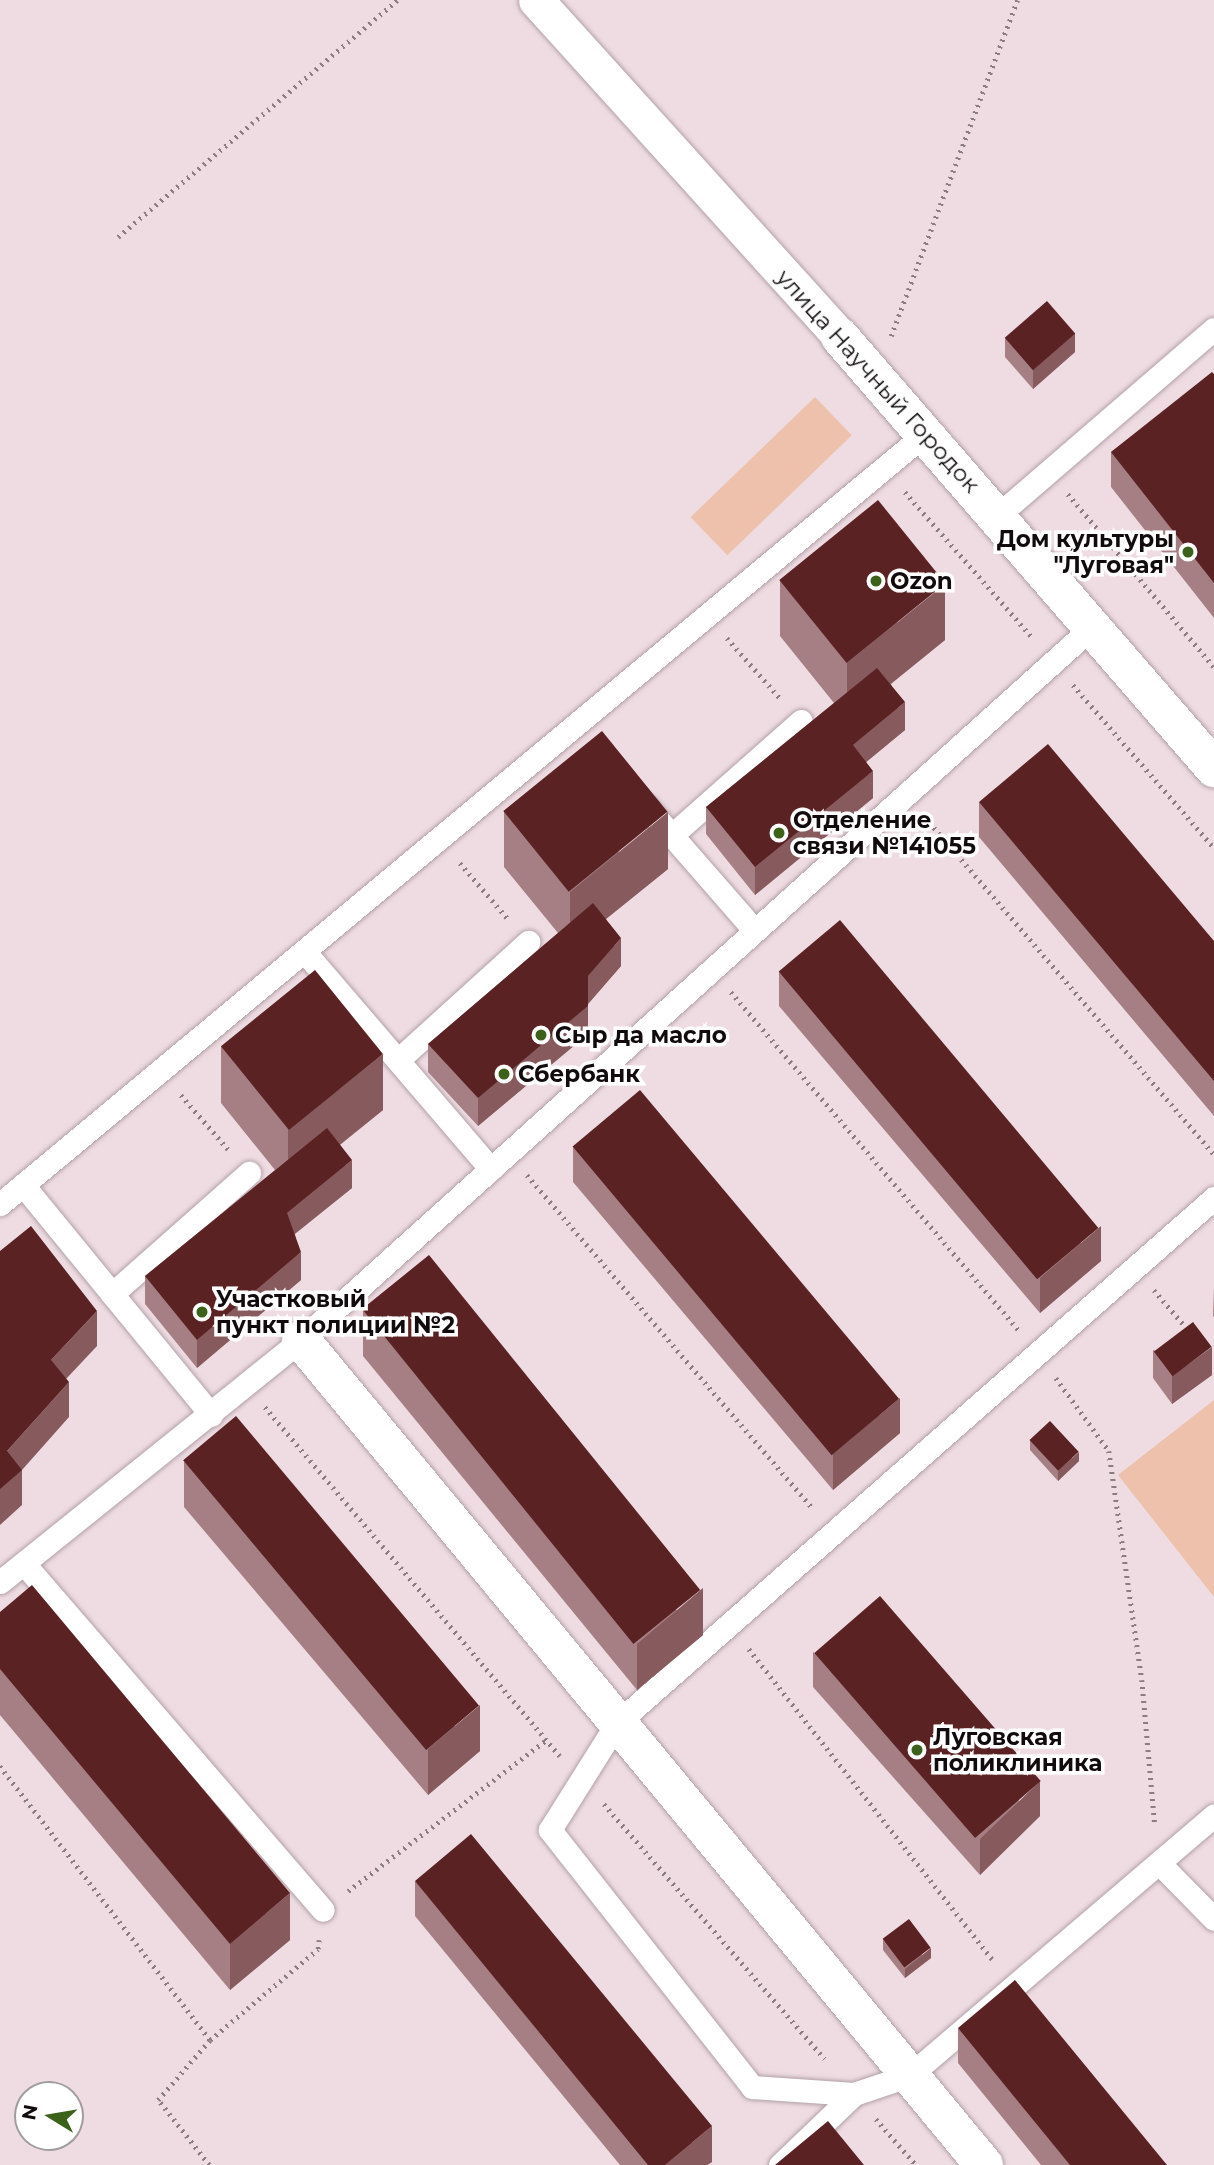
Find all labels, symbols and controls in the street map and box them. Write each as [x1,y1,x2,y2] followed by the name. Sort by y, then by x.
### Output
[771,264,985,498] street label: улица Научный Городок
[997,525,1174,579] place label: Дом культуры "Луговая"
[1180,544,1196,560] marker: Дом культуры "Луговая"
[890,567,953,595] place label: Ozon
[868,573,884,589] marker: Ozon
[793,806,976,860] place label: Отделение связи №141055
[771,825,787,841] marker: Отделение связи №141055
[555,1021,727,1049] place label: Сыр да масло
[533,1027,549,1043] marker: Сыр да масло
[518,1060,640,1088] place label: Сбербанк
[496,1066,512,1082] marker: Сбербанк
[216,1285,455,1339] place label: Участковый пункт полиции №2
[194,1304,210,1320] marker: Участковый пункт полиции №2
[933,1723,1102,1777] place label: Луговская поликлиника
[907,1740,927,1760] marker: Луговская поликлиника
[14,2081,84,2151] north arrow
[17,2103,43,2122] text: N

